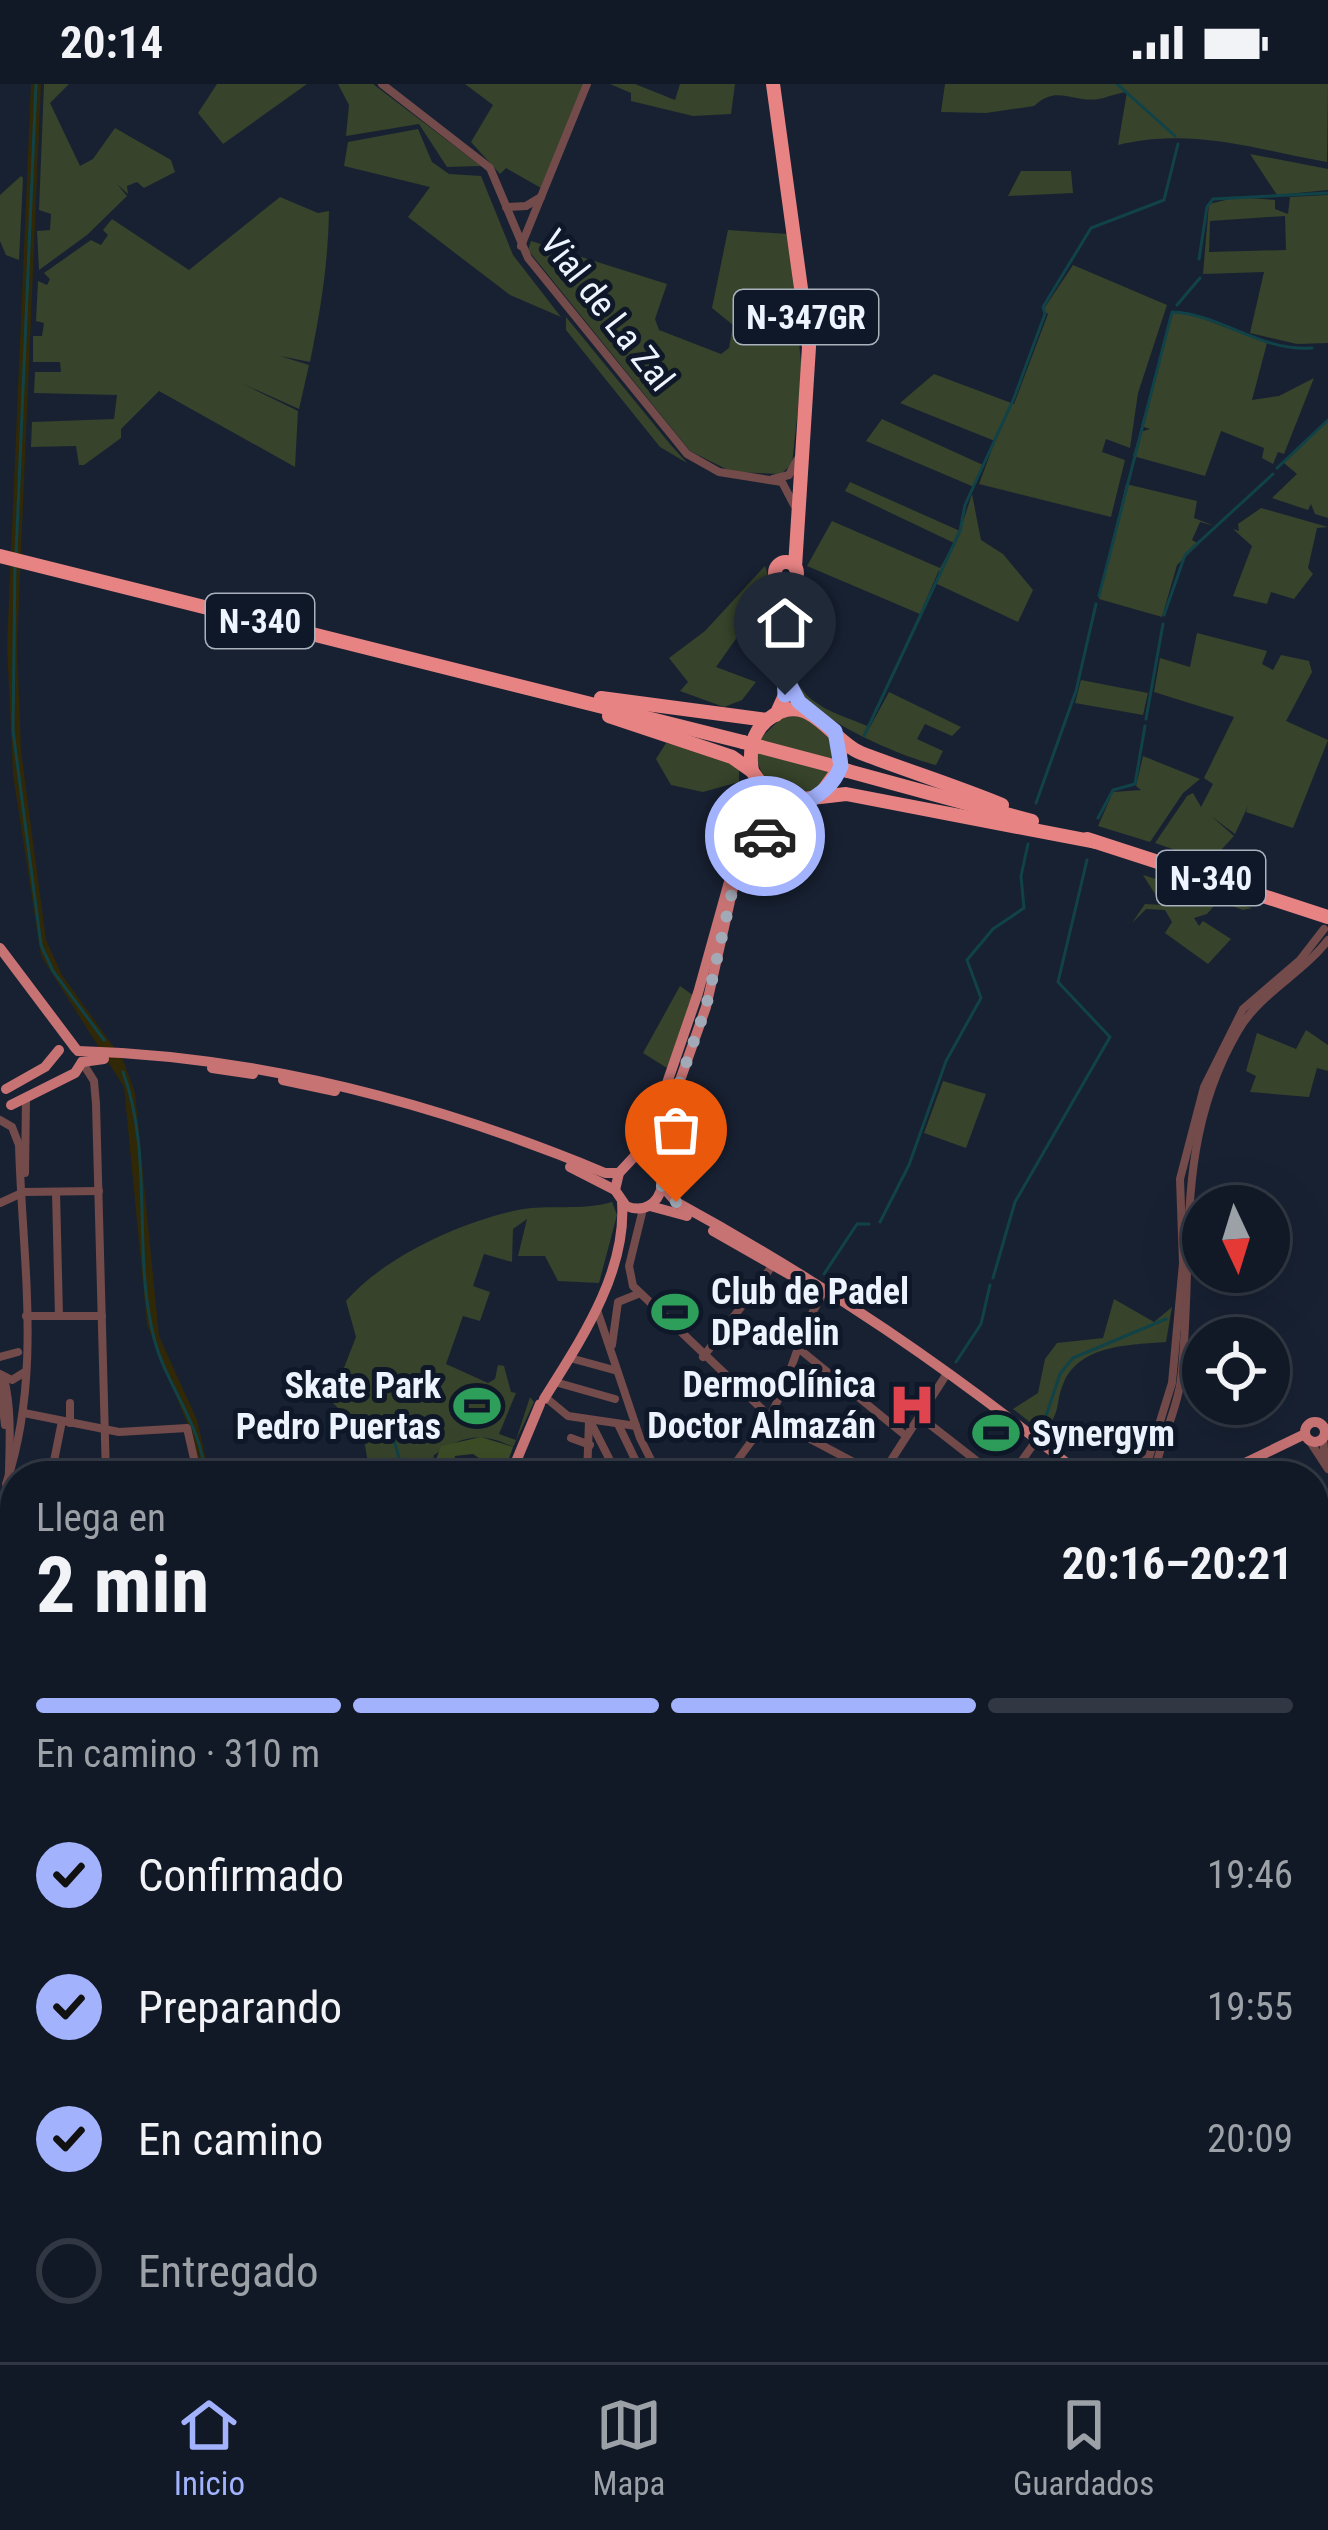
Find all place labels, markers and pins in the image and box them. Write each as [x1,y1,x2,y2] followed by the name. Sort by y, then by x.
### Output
[734,572,836,695] pin
[625,1079,727,1202] pin
[711,1271,909,1354] place label: Club de Padel DPadelin
[650,1287,700,1337] sports icon: Club de Padel DPadelin
[647,1364,876,1447] place label: DermoClínica Doctor Almazán
[236,1365,442,1448] place label: Skate Park Pedro Puertas
[887,1380,937,1430] hospital icon: DermoClínica Doctor Almazán
[452,1381,502,1431] sports icon: Skate Park Pedro Puertas
[971,1408,1021,1458] sports icon: Synergym
[1032,1413,1175,1455] place label: Synergym

